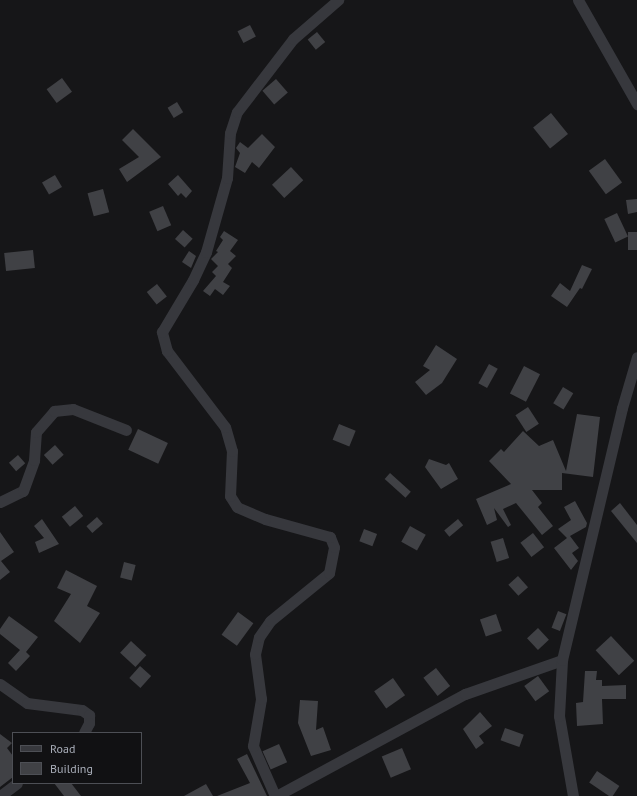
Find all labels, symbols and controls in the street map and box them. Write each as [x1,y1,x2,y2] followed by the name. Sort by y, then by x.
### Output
[12,732,142,784] legend
[50,741,75,756] text: Road
[50,761,93,776] text: Building

